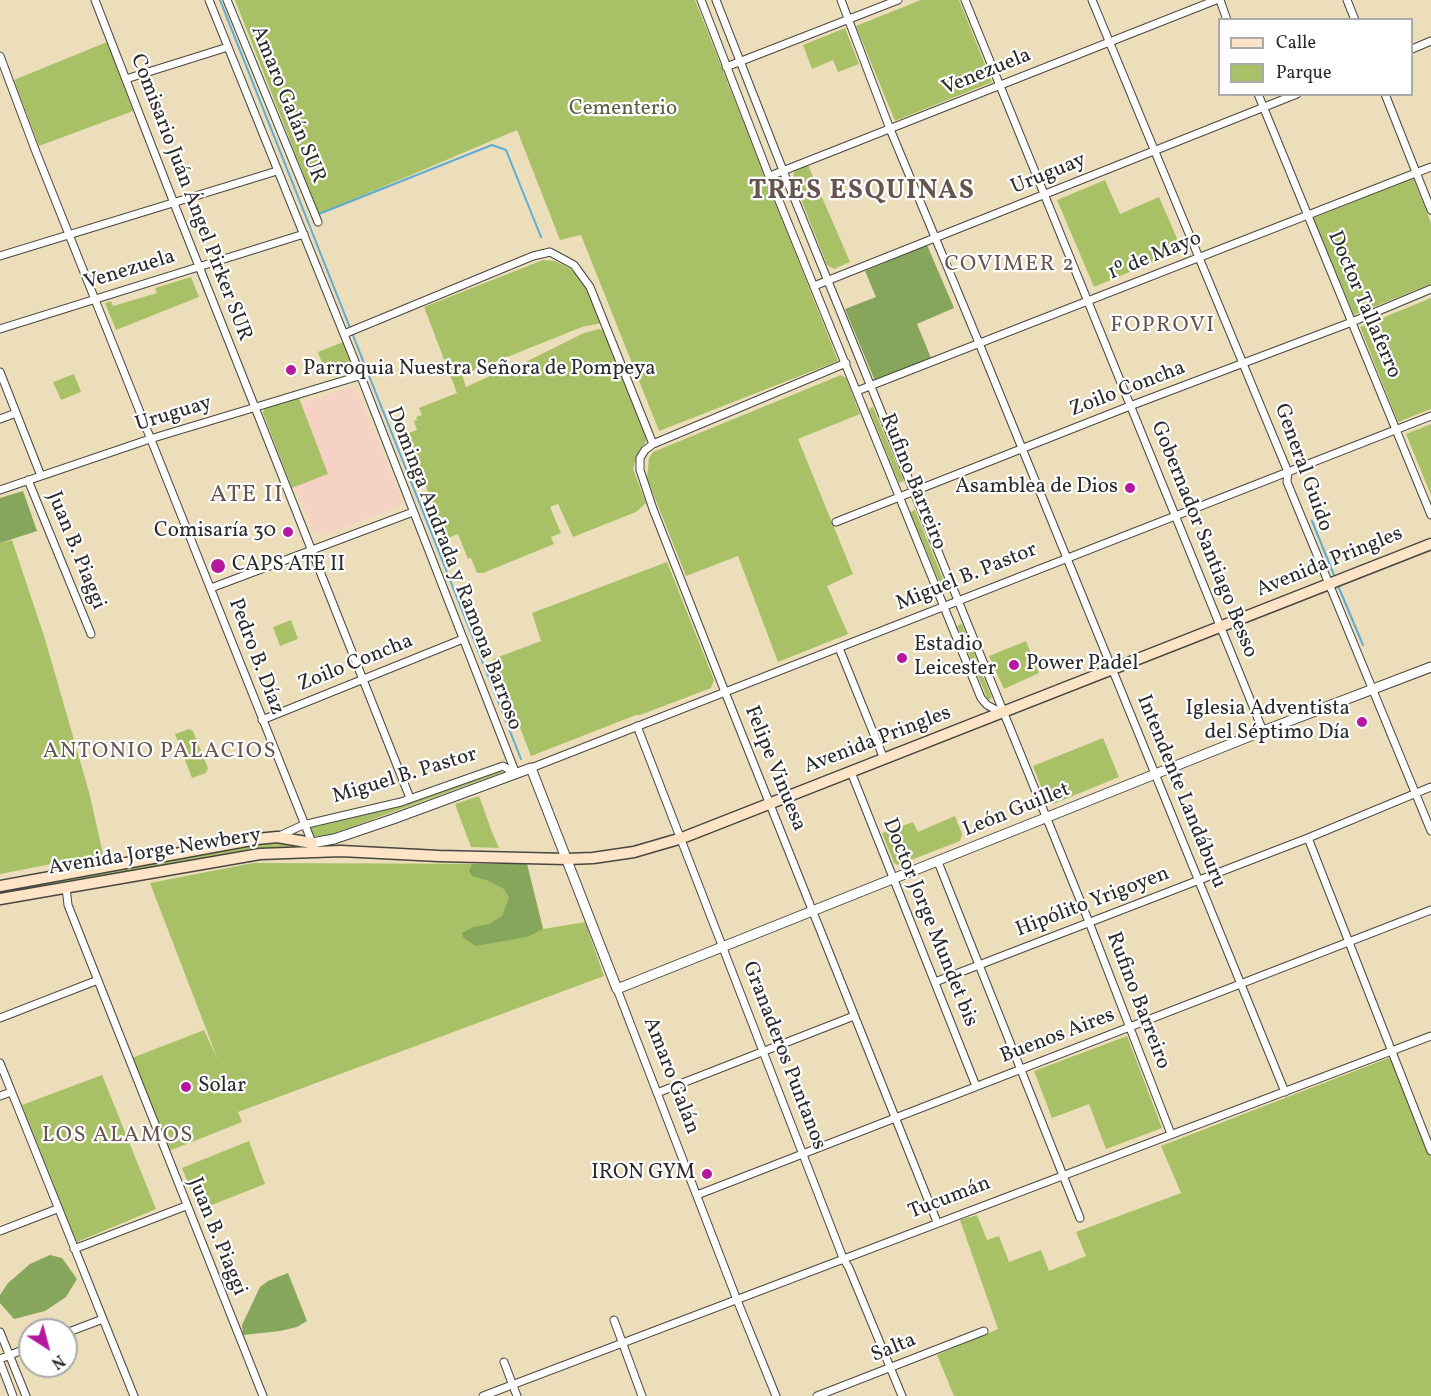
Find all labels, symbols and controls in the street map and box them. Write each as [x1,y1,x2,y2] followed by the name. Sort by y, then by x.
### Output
[1218,18,1413,96] legend
[244,23,330,187] street label: Amaro Galán SUR
[1276,31,1316,56] text: Calle
[939,44,1035,102] street label: Venezuela
[123,51,257,345] street label: Comisario Juán Ángel Pirker SUR
[1276,61,1331,86] text: Parque
[569,97,677,123] park label: Cementerio
[1008,149,1090,201] street label: Uruguay
[749,177,975,209] district label: TRES ESQUINAS
[1104,227,1206,287] street label: 1º de Mayo
[1321,228,1405,382] street label: Doctor Tallaferro
[81,245,179,297] street label: Venezuela
[945,253,1075,279] district label: COVIMER 2
[1110,314,1216,340] district label: FOPROVI
[1067,356,1189,424] street label: Zoilo Concha
[303,357,656,383] place label: Parroquia Nuestra Señora de Pompeya
[284,363,298,377] marker: Parroquia Nuestra Señora de Pompeya
[133,391,215,439] street label: Uruguay
[1267,401,1337,535] street label: General Guido
[380,404,526,734] street label: Dominga Andrada y Ramona Barroso
[873,410,951,554] street label: Rufino Barreiro
[1144,418,1262,662] street label: Gobernador Santiago Besso
[955,475,1118,501] place label: Asamblea de Dios
[1123,481,1137,495] marker: Asamblea de Dios
[210,483,284,511] district label: ATE II
[40,488,110,614] street label: Juan B. Piaggi
[154,519,276,545] place label: Comisaría 30
[1253,522,1407,604] street label: Avenida Pringles
[281,525,295,539] marker: Comisaría 30
[893,538,1041,618] street label: Miguel B. Pastor
[232,553,345,579] place label: CAPS ATE II
[209,557,227,575] marker: CAPS ATE II
[221,595,289,719] street label: Pedro B. Díaz
[295,630,417,698] street label: Zoilo Concha
[914,633,996,683] place label: Estadio Leicester
[895,651,909,665] marker: Estadio Leicester
[1026,652,1138,678] place label: Power Padel
[1007,658,1021,672] marker: Power Padel
[1130,692,1230,892] street label: Intendente Landáburu
[1186,697,1350,747] place label: Iglesia Adventista del Séptimo Día
[801,701,955,781] street label: Avenida Pringles
[737,703,811,835] street label: Felipe Vinuesa
[1355,715,1369,729] marker: Iglesia Adventista del Séptimo Día
[43,740,277,766] district label: ANTONIO PALACIOS
[330,743,480,811] street label: Miguel B. Pastor
[960,778,1074,844] street label: León Guillet
[876,815,982,1031] street label: Doctor Jorge Mundet bis
[47,824,263,882] street label: Avenida Jorge Newbery
[1013,862,1173,944] street label: Hipólito Yrigoyen
[1099,929,1175,1073] street label: Rufino Barreiro
[735,958,831,1154] street label: Granaderos Puntanos
[997,1004,1119,1070] street label: Buenos Aires
[636,1014,704,1138] street label: Amaro Galán
[198,1074,246,1100] place label: Solar
[179,1080,193,1094] marker: Solar
[42,1124,194,1150] district label: LOS ALAMOS
[591,1161,695,1187] place label: IRON GYM
[700,1167,714,1181] marker: IRON GYM
[905,1172,995,1226] street label: Tucumán
[181,1174,251,1300] street label: Juan B. Piaggi
[18,1318,78,1378] north arrow
[868,1329,920,1369] street label: Salta
[46,1349,69,1373] text: N

